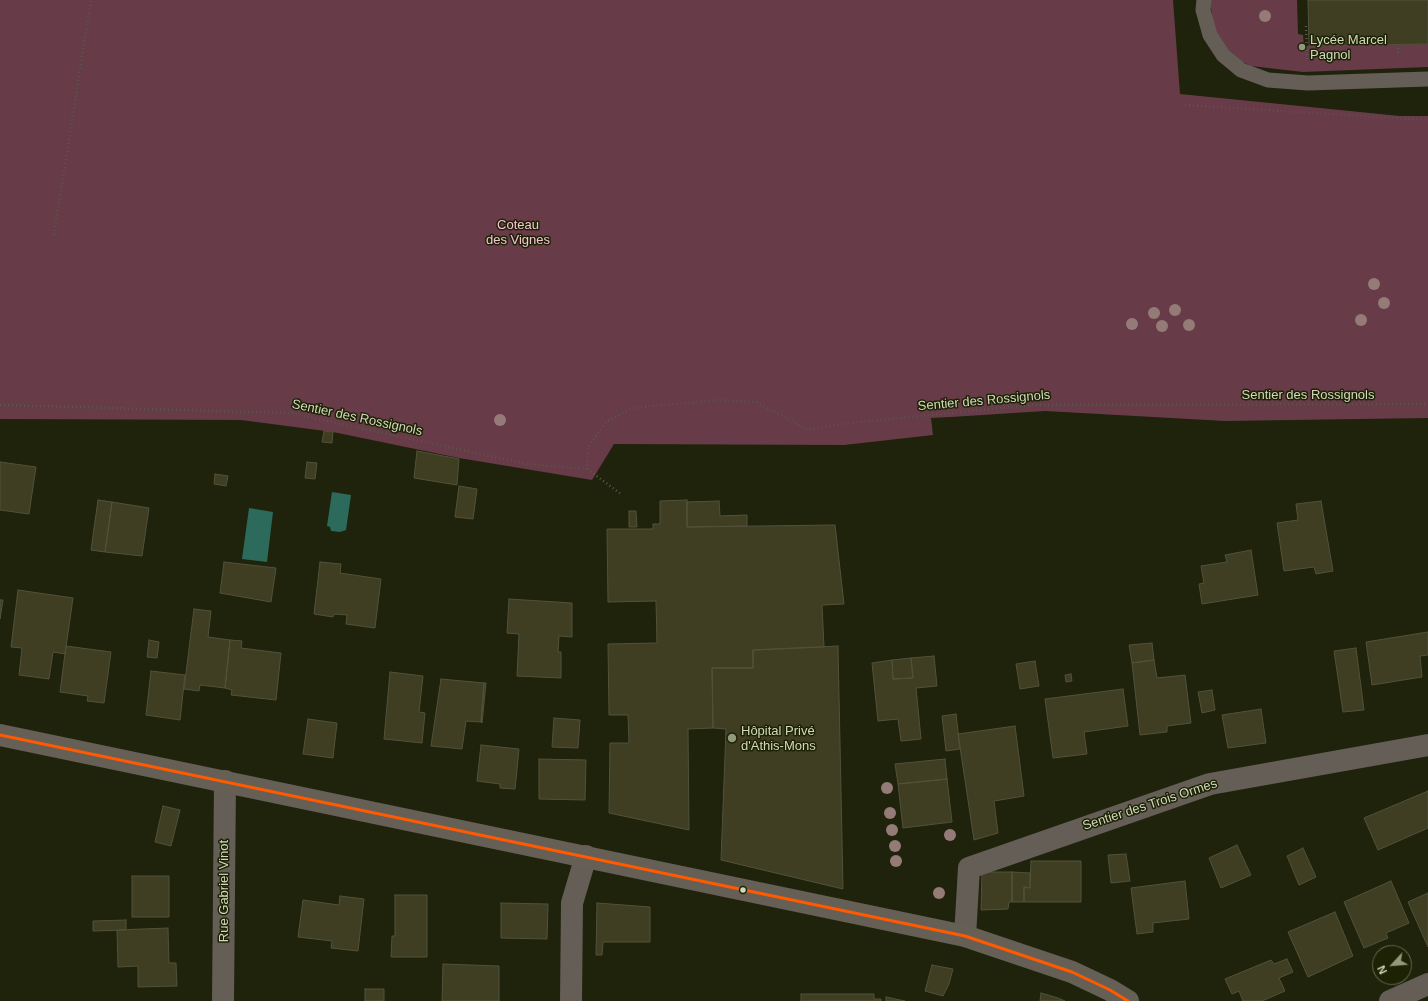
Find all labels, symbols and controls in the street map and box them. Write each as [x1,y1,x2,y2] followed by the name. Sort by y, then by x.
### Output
[1310,32,1387,63] place label: Lycée Marcel Pagnol
[1297,42,1307,52] marker: Lycée Marcel Pagnol
[486,217,550,248] park label: Coteau des Vignes
[917,387,1051,415] street label: Sentier des Rossignols
[1242,387,1374,403] street label: Sentier des Rossignols
[290,397,424,439] street label: Sentier des Rossignols
[741,723,816,754] place label: Hôpital Privé d'Athis-Mons
[726,732,738,744] marker: Hôpital Privé d'Athis-Mons
[1081,776,1219,834] street label: Sentier des Trois Ormes
[216,840,232,942] street label: Rue Gabriel Vinot
[738,885,748,895] unlabelled marker
[1372,945,1412,985] north arrow
[1375,964,1389,976] text: N

